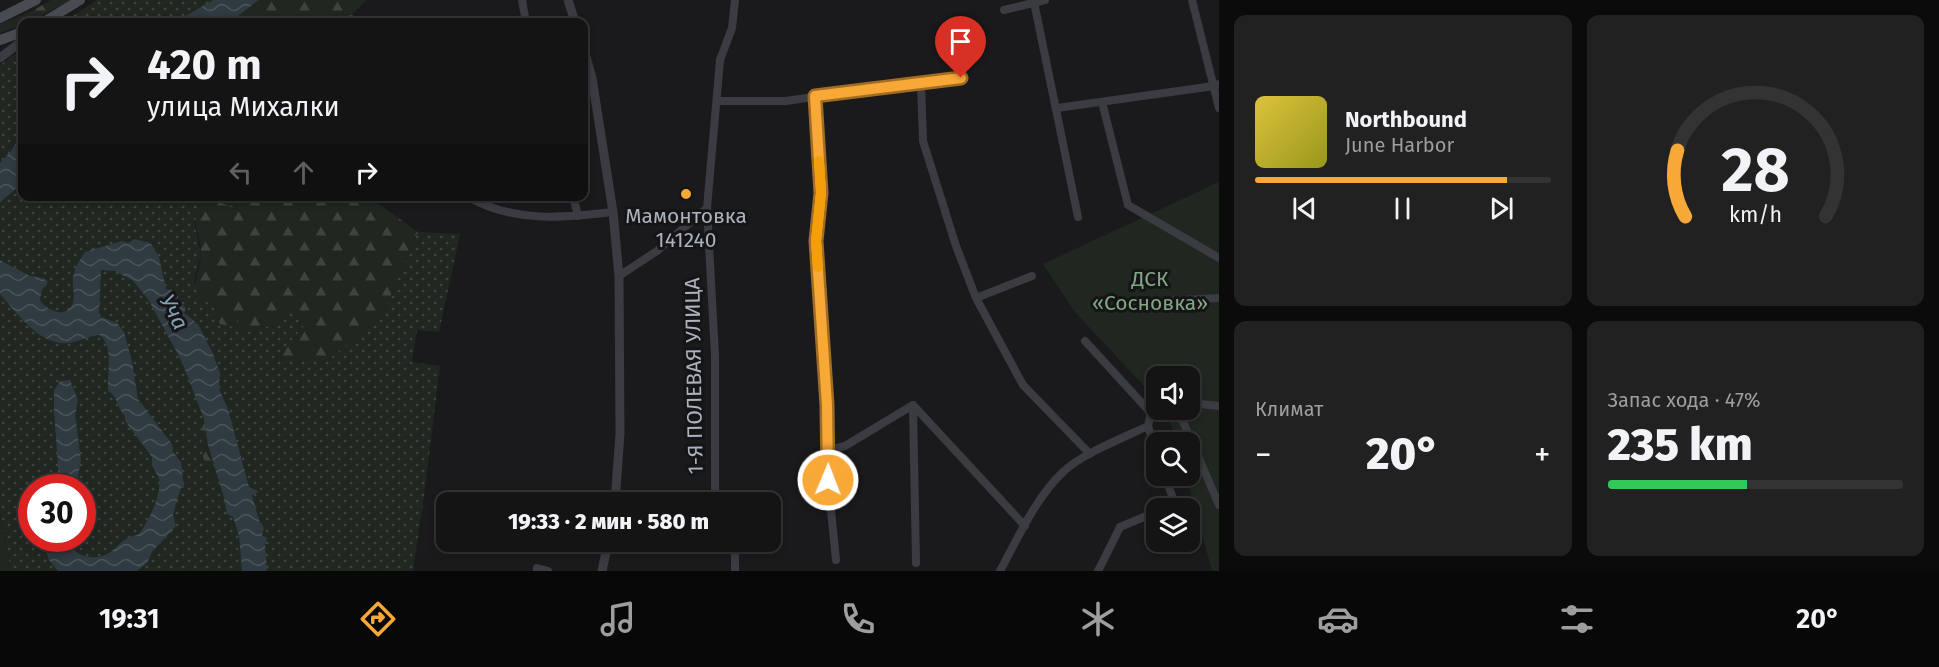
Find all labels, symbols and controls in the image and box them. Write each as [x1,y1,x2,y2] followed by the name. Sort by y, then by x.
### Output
[935,16,986,78] pin
[944,25,977,58] icon: arrive
[147,40,262,90] text: 420 m
[48,42,126,120] icon: right
[147,91,340,123] text: улица Михалки
[1345,106,1467,133] text: Northbound
[1345,133,1454,157] text: June Harbor
[1721,134,1790,209] text: 28
[224,156,257,189] icon: left
[287,156,320,189] icon: ahead
[350,156,383,189] icon: right
[679,187,693,201] marker: Мамонтовка 141240
[1288,192,1321,225] icon: previous
[1386,192,1419,225] icon: pause
[1485,192,1518,225] icon: next
[625,203,747,253] place label: Мамонтовка 141240
[1729,203,1782,229] text: km/h
[1092,266,1208,316] park label: ДСК «Сосновка»
[679,277,709,475] street label: 1-Я ПОЛЕВАЯ УЛИЦА
[154,290,194,334] water label: Уча
[1146,366,1200,552] map controls
[1146,366,1200,420] button: sound
[1608,388,1761,412] text: Запас хода · 47%
[1255,397,1323,421] text: Климат
[1608,418,1753,472] text: 235 km
[1366,427,1440,481] text: 20°
[1146,432,1200,486] button: search
[1255,435,1272,475] text: −
[1534,435,1550,475] text: +
[796,448,860,512] position arrow
[18,474,96,552] speed limit sign: 30
[1146,498,1200,552] button: layers
[508,508,709,535] text: 19:33 · 2 мин · 580 m
[357,598,399,640] icon: directions
[597,598,639,640] icon: music
[837,598,879,640] icon: phone
[1077,598,1119,640] icon: climate
[1317,598,1359,640] icon: car
[1556,598,1598,640] icon: filters
[99,603,159,635] text: 19:31
[1796,603,1840,635] text: 20°

